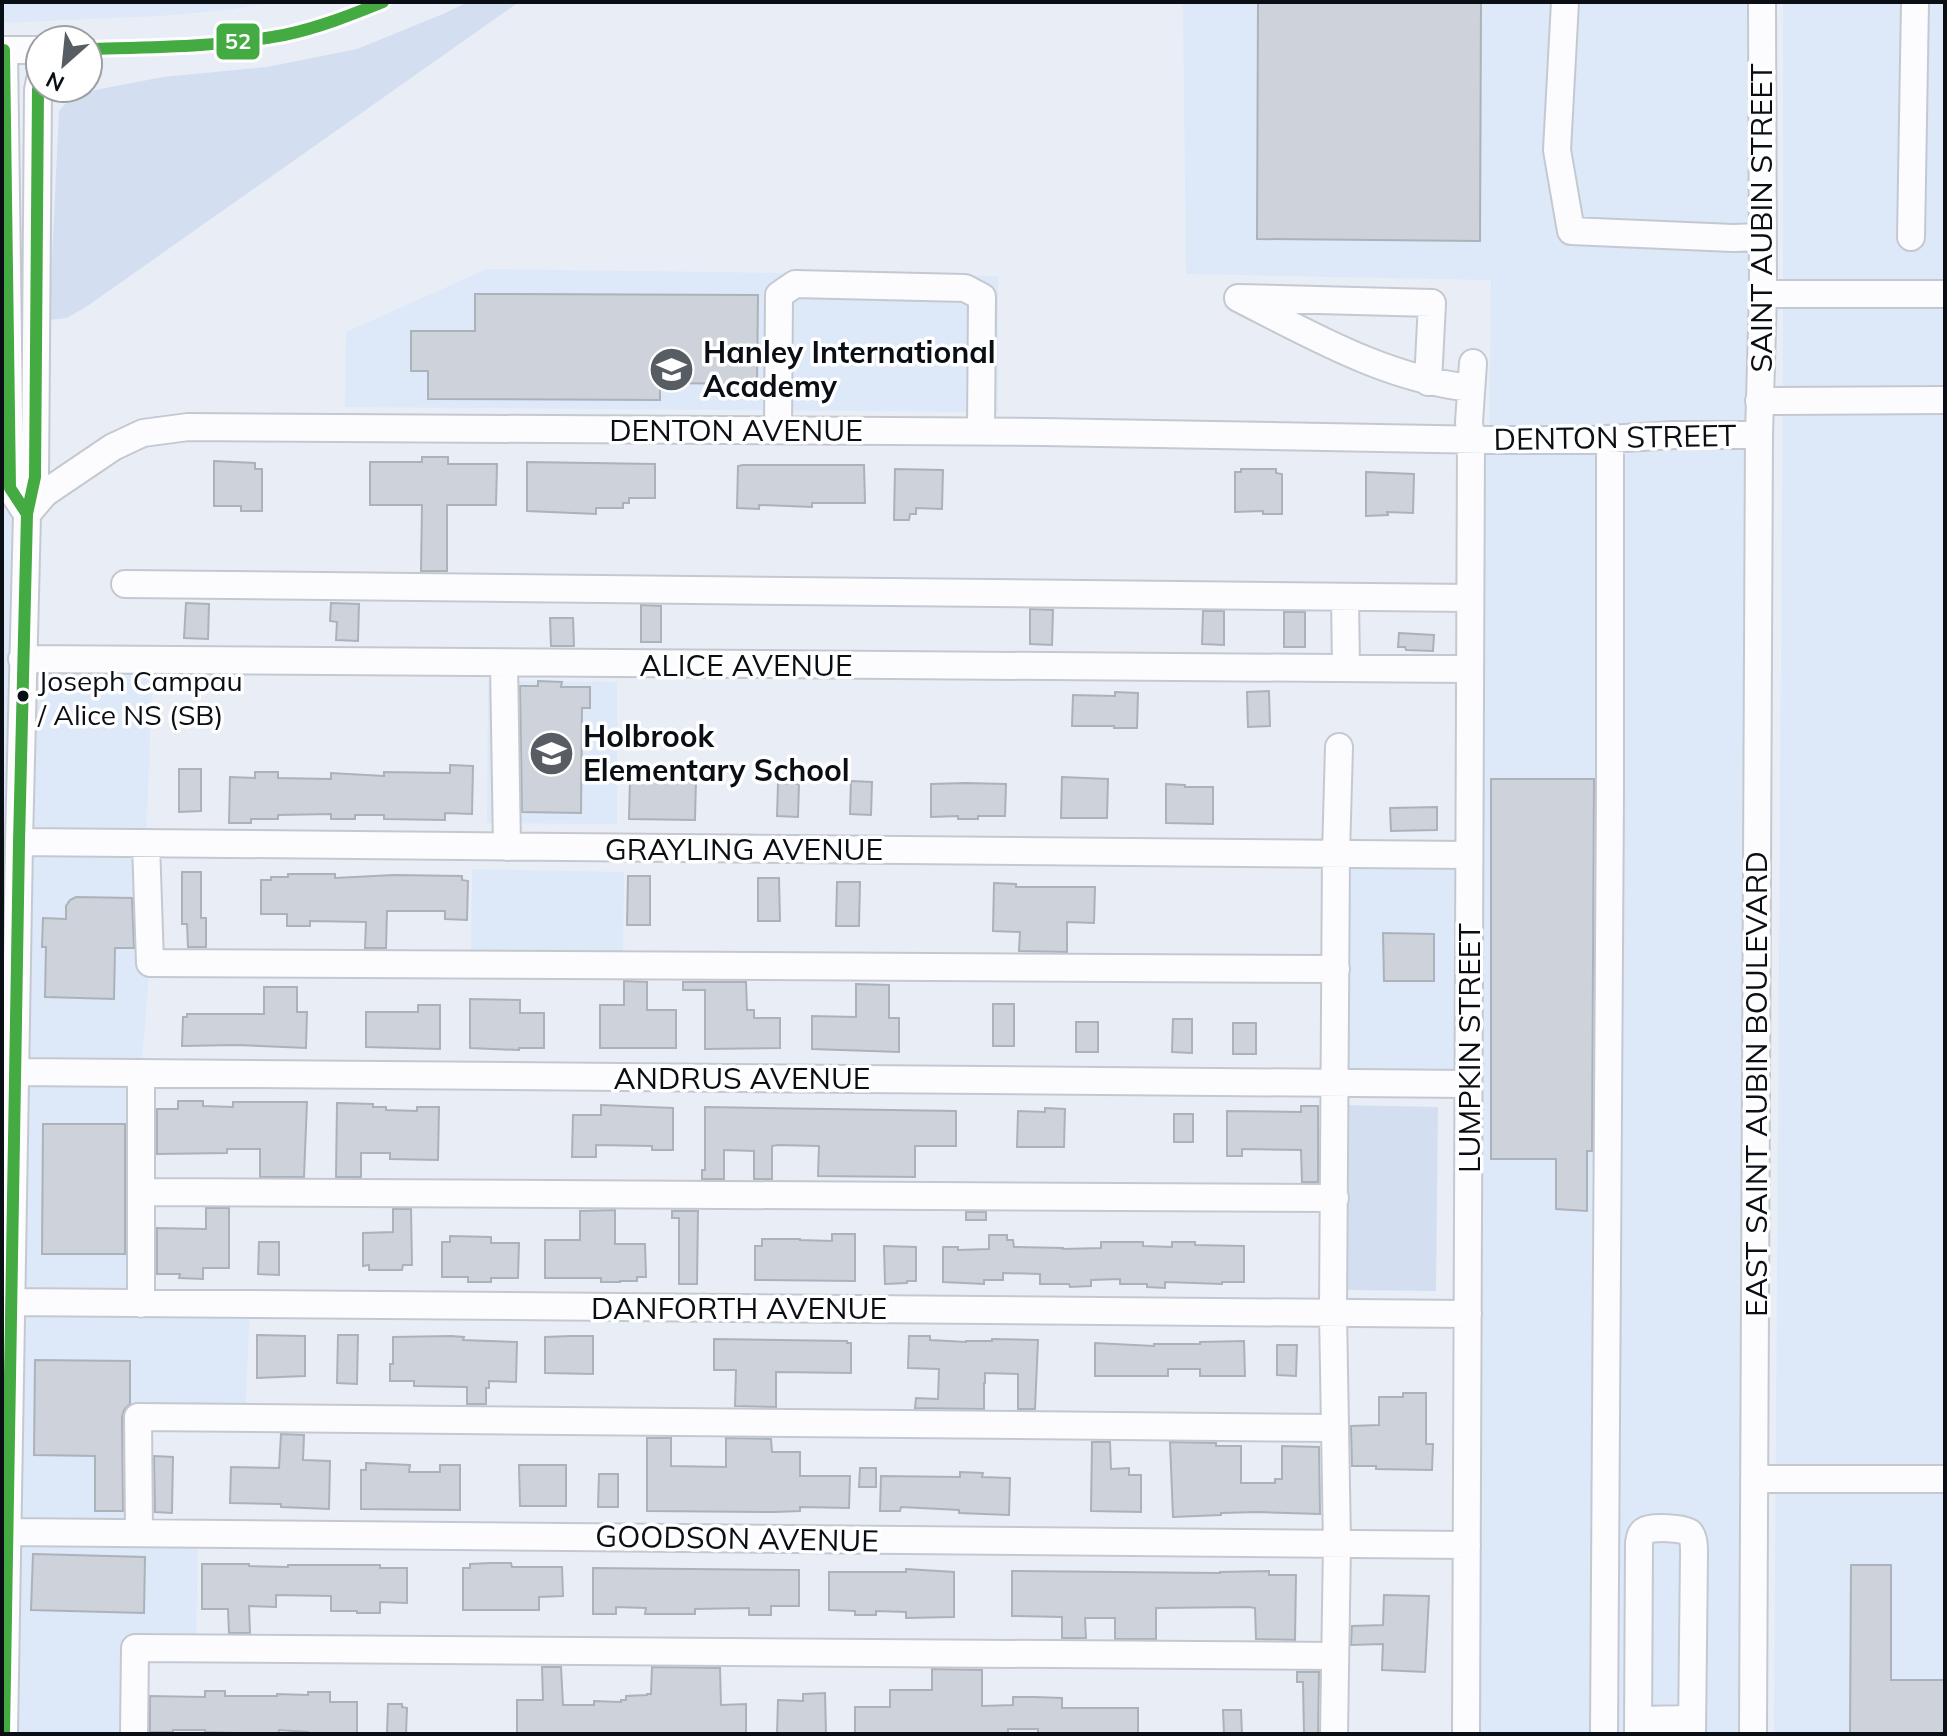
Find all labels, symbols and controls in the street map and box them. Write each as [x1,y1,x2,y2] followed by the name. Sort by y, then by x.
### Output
[215,22,261,61] line badge: 52
[24,24,104,104] north arrow
[225,27,251,55] text: 52
[1742,63,1780,373] street label: SAINT AUBIN STREET
[41,66,69,98] text: N
[703,333,996,405] place label: Hanley International Academy
[648,345,696,393] school or university icon: Hanley International Academy
[609,411,863,449] street label: DENTON AVENUE
[1493,416,1737,458] street label: DENTON STREET
[639,646,853,684] street label: ALICE AVENUE
[37,663,243,732] place label: Joseph Campau / Alice NS (SB)
[15,688,31,704] marker: Joseph Campau / Alice NS (SB)
[583,717,850,789] place label: Holbrook Elementary School
[528,729,576,777] school or university icon: Holbrook Elementary School
[605,830,883,868] street label: GRAYLING AVENUE
[1737,851,1775,1317] street label: EAST SAINT AUBIN BOULEVARD
[1450,923,1488,1173] street label: LUMPKIN STREET
[614,1059,871,1097] street label: ANDRUS AVENUE
[591,1289,887,1327] street label: DANFORTH AVENUE
[595,1517,879,1559] street label: GOODSON AVENUE

